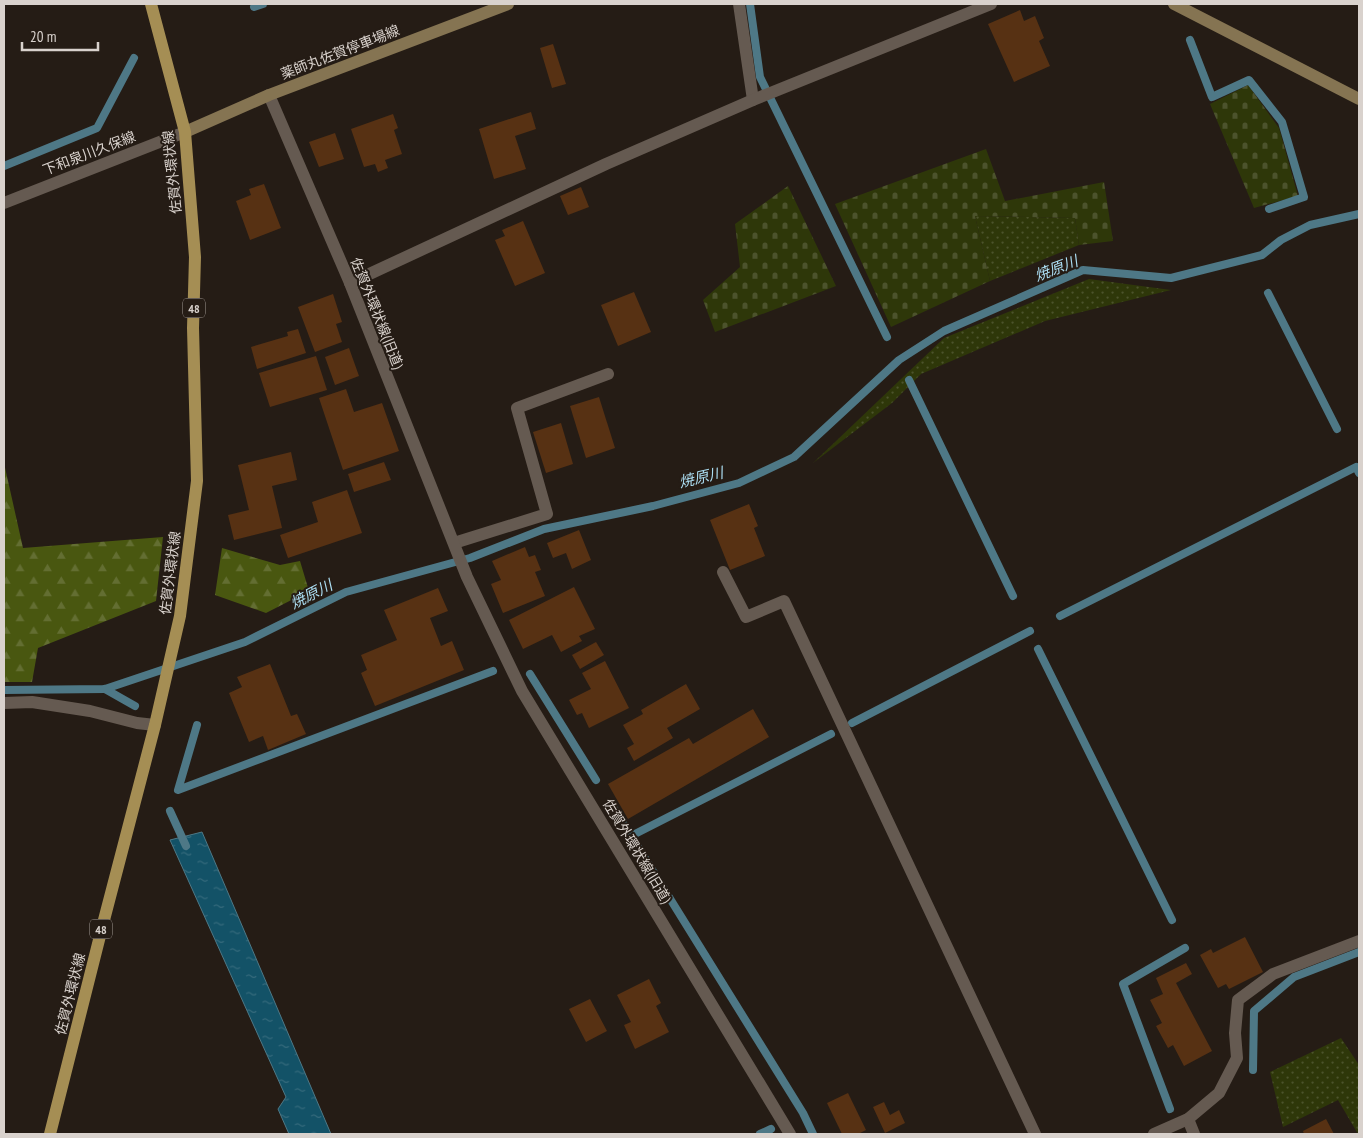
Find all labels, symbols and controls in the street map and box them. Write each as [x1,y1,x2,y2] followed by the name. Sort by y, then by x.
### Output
[22,20,99,52] scale bar
[278,21,402,83] street label: 薬師丸佐賀停車場線
[30,27,56,46] text: 20 m
[40,127,138,179] street label: 下和泉川久保線
[159,129,185,215] street label: 佐賀外環状線
[1032,250,1082,285] water label: 焼原川
[346,255,408,372] street label: 佐賀外環状線(旧道)
[183,298,205,318] road number: 48
[677,462,727,491] water label: 焼原川
[156,530,184,616] street label: 佐賀外環状線
[287,574,337,613] water label: 焼原川
[599,796,676,907] street label: 佐賀外環状線(旧道)
[90,920,112,939] road number: 48
[51,951,89,1037] street label: 佐賀外環状線

